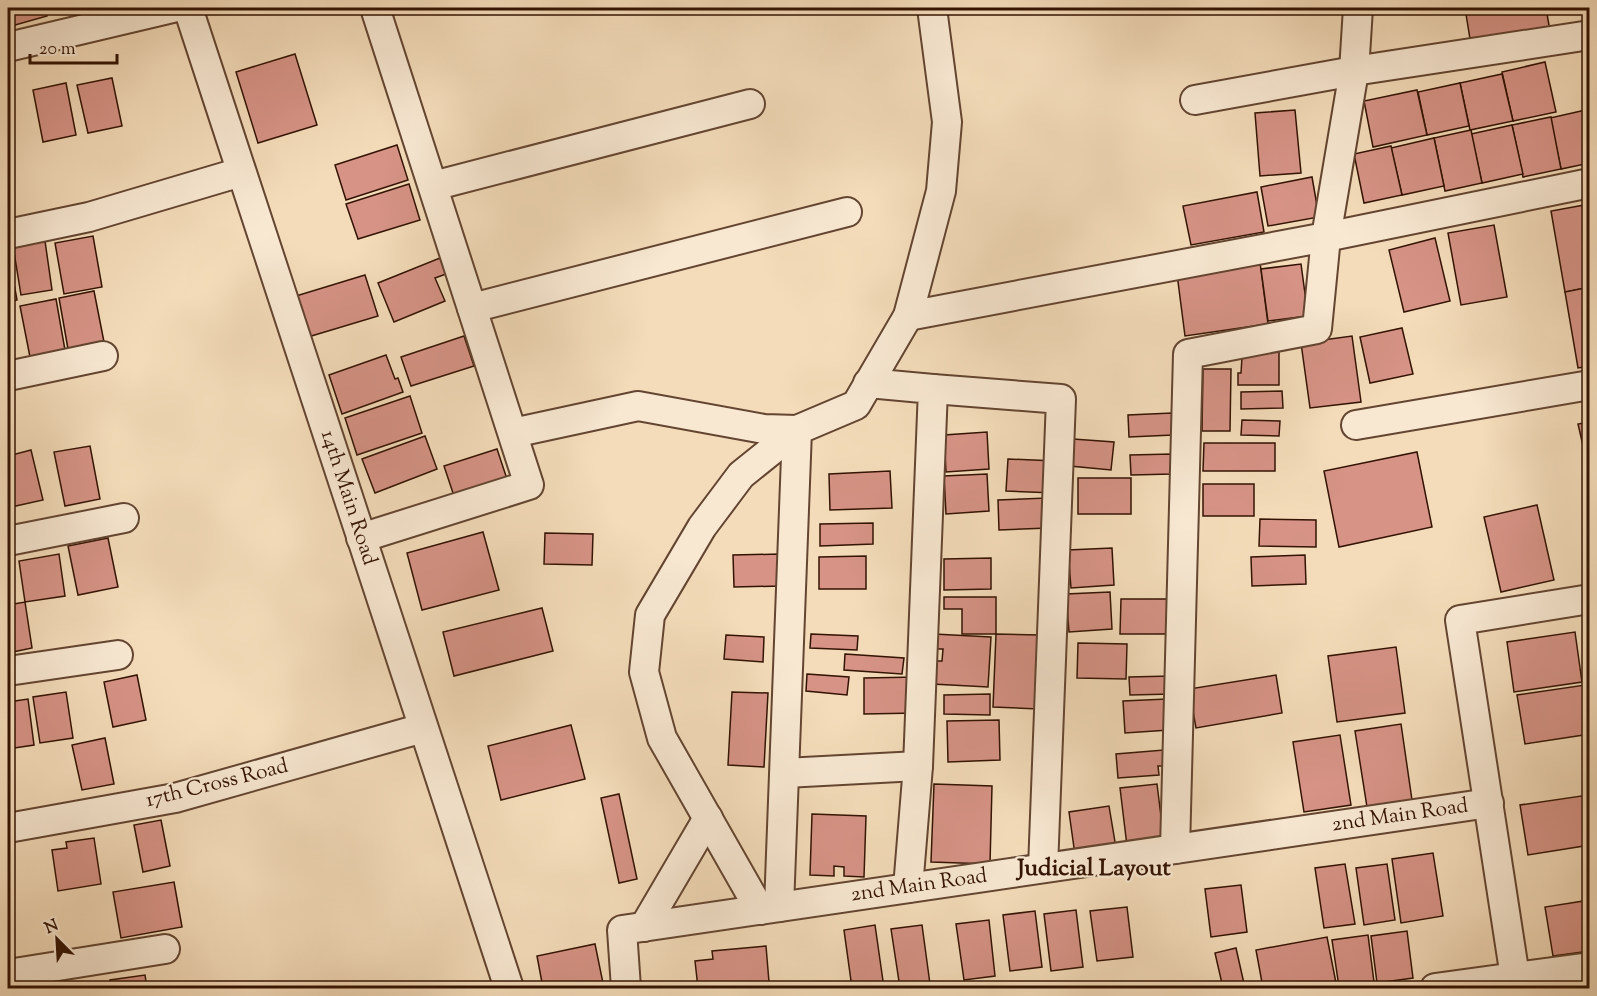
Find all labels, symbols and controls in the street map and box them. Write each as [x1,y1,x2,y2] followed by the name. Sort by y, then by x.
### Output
[30,27,117,65] scale bar
[39,37,76,63] text: 20 m
[312,427,384,570] street label: 14th Main Road
[143,752,292,816] street label: 17th Cross Road
[1330,792,1470,840] street label: 2nd Main Road
[1015,852,1172,886] district label: Judicial Layout
[849,862,989,910] street label: 2nd Main Road
[27,909,87,969] north arrow
[41,914,63,941] text: N

